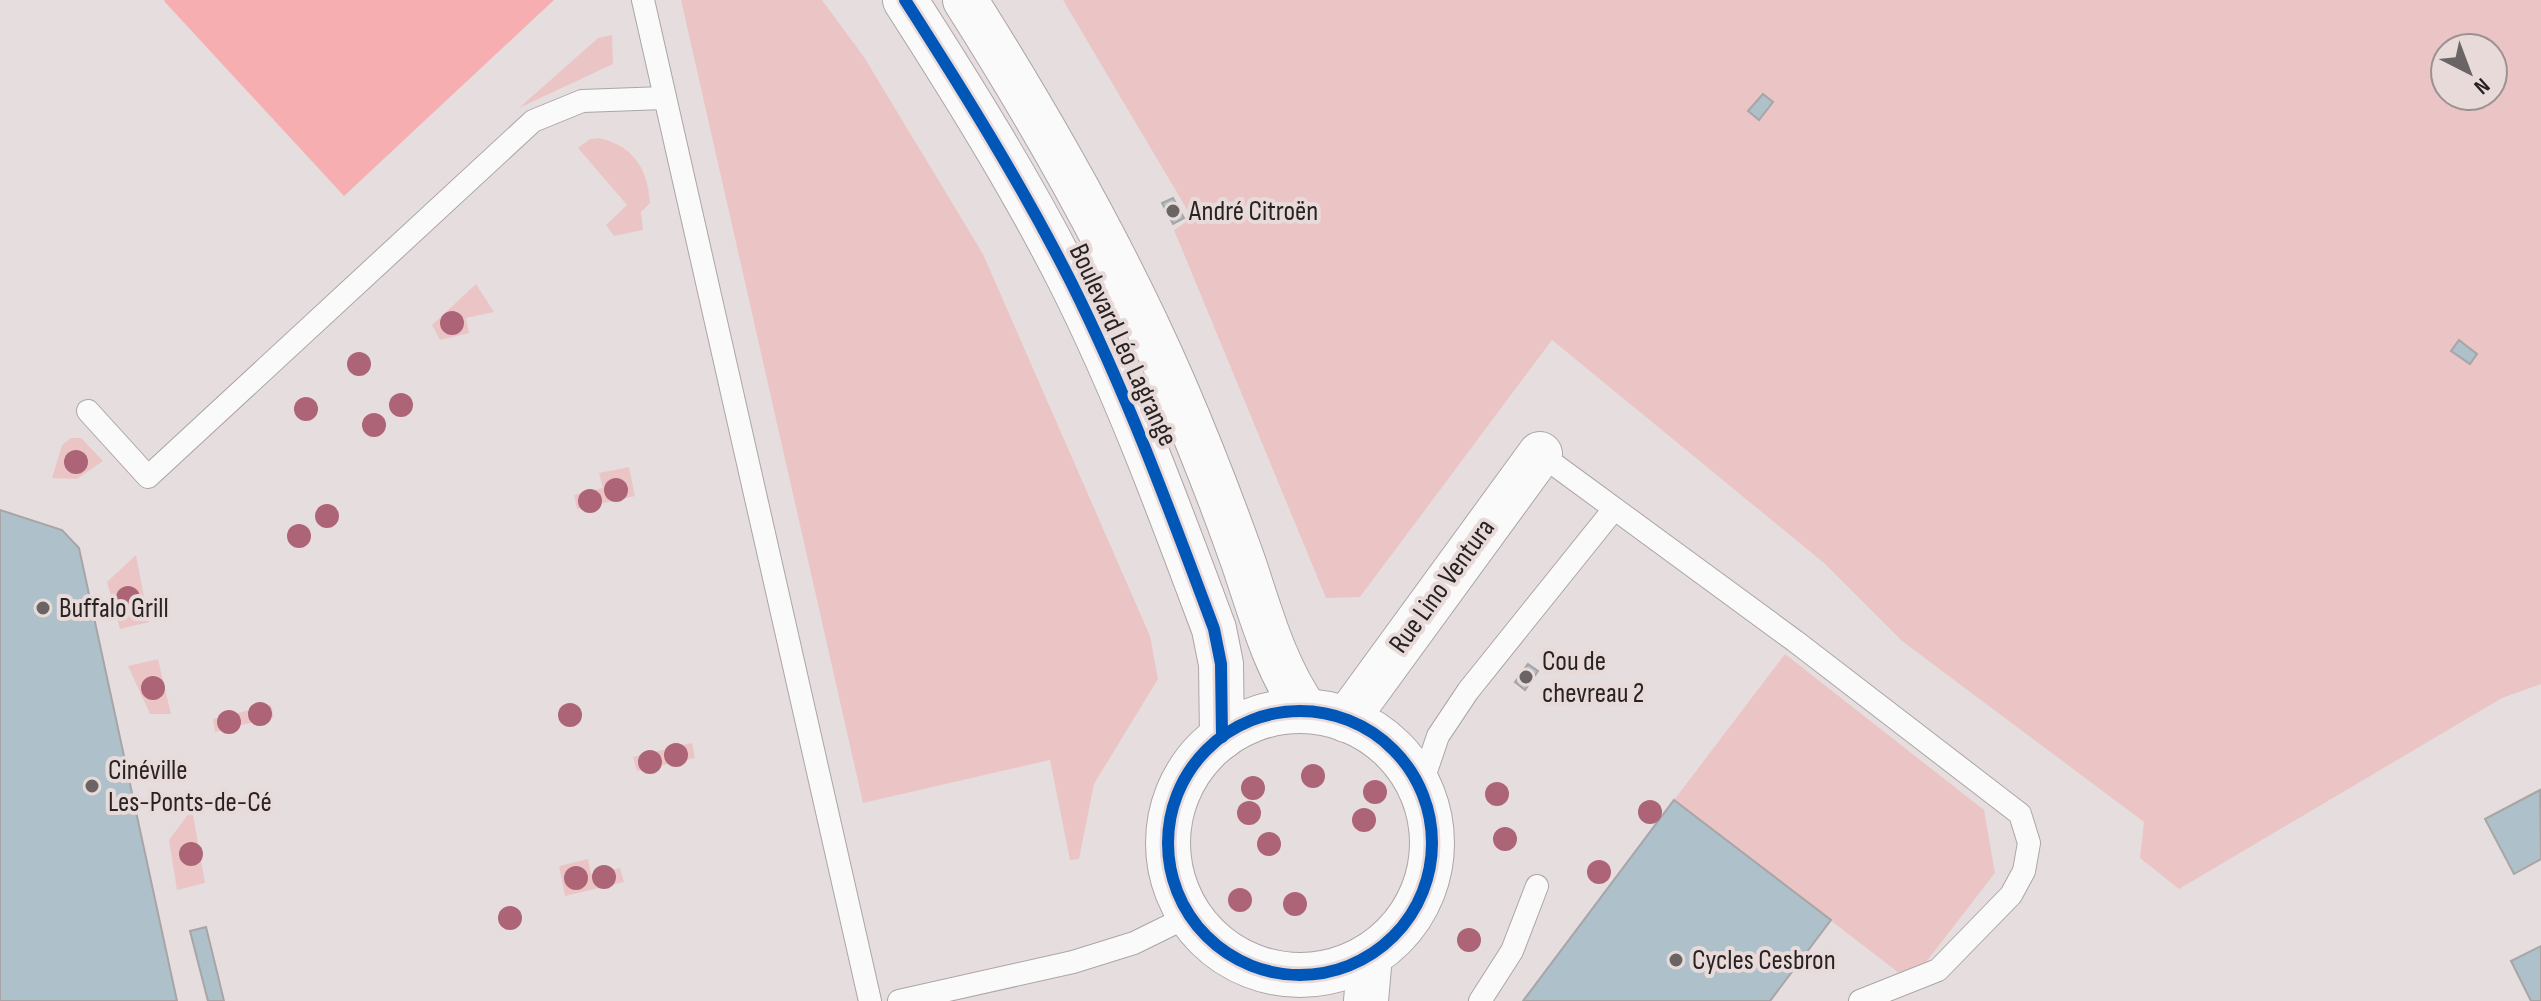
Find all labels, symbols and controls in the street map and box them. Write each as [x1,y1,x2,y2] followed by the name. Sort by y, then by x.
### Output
[2429,32,2509,112] north arrow
[2468,72,2495,100] text: N
[1188,195,1318,228] place label: André Citroën
[1164,202,1182,220] marker: André Citroën
[1062,239,1184,451] street label: Boulevard Léo Lagrange
[1382,512,1502,660] street label: Rue Lino Ventura
[59,592,169,625] place label: Buffalo Grill
[34,599,52,617] marker: Buffalo Grill
[1542,645,1644,710] place label: Cou de chevreau 2
[1517,668,1535,686] marker: Cou de chevreau 2
[108,754,272,819] place label: Cinéville Les-Ponts-de-Cé
[83,777,101,795] marker: Cinéville Les-Ponts-de-Cé
[1692,944,1836,977] place label: Cycles Cesbron
[1667,951,1685,969] marker: Cycles Cesbron

